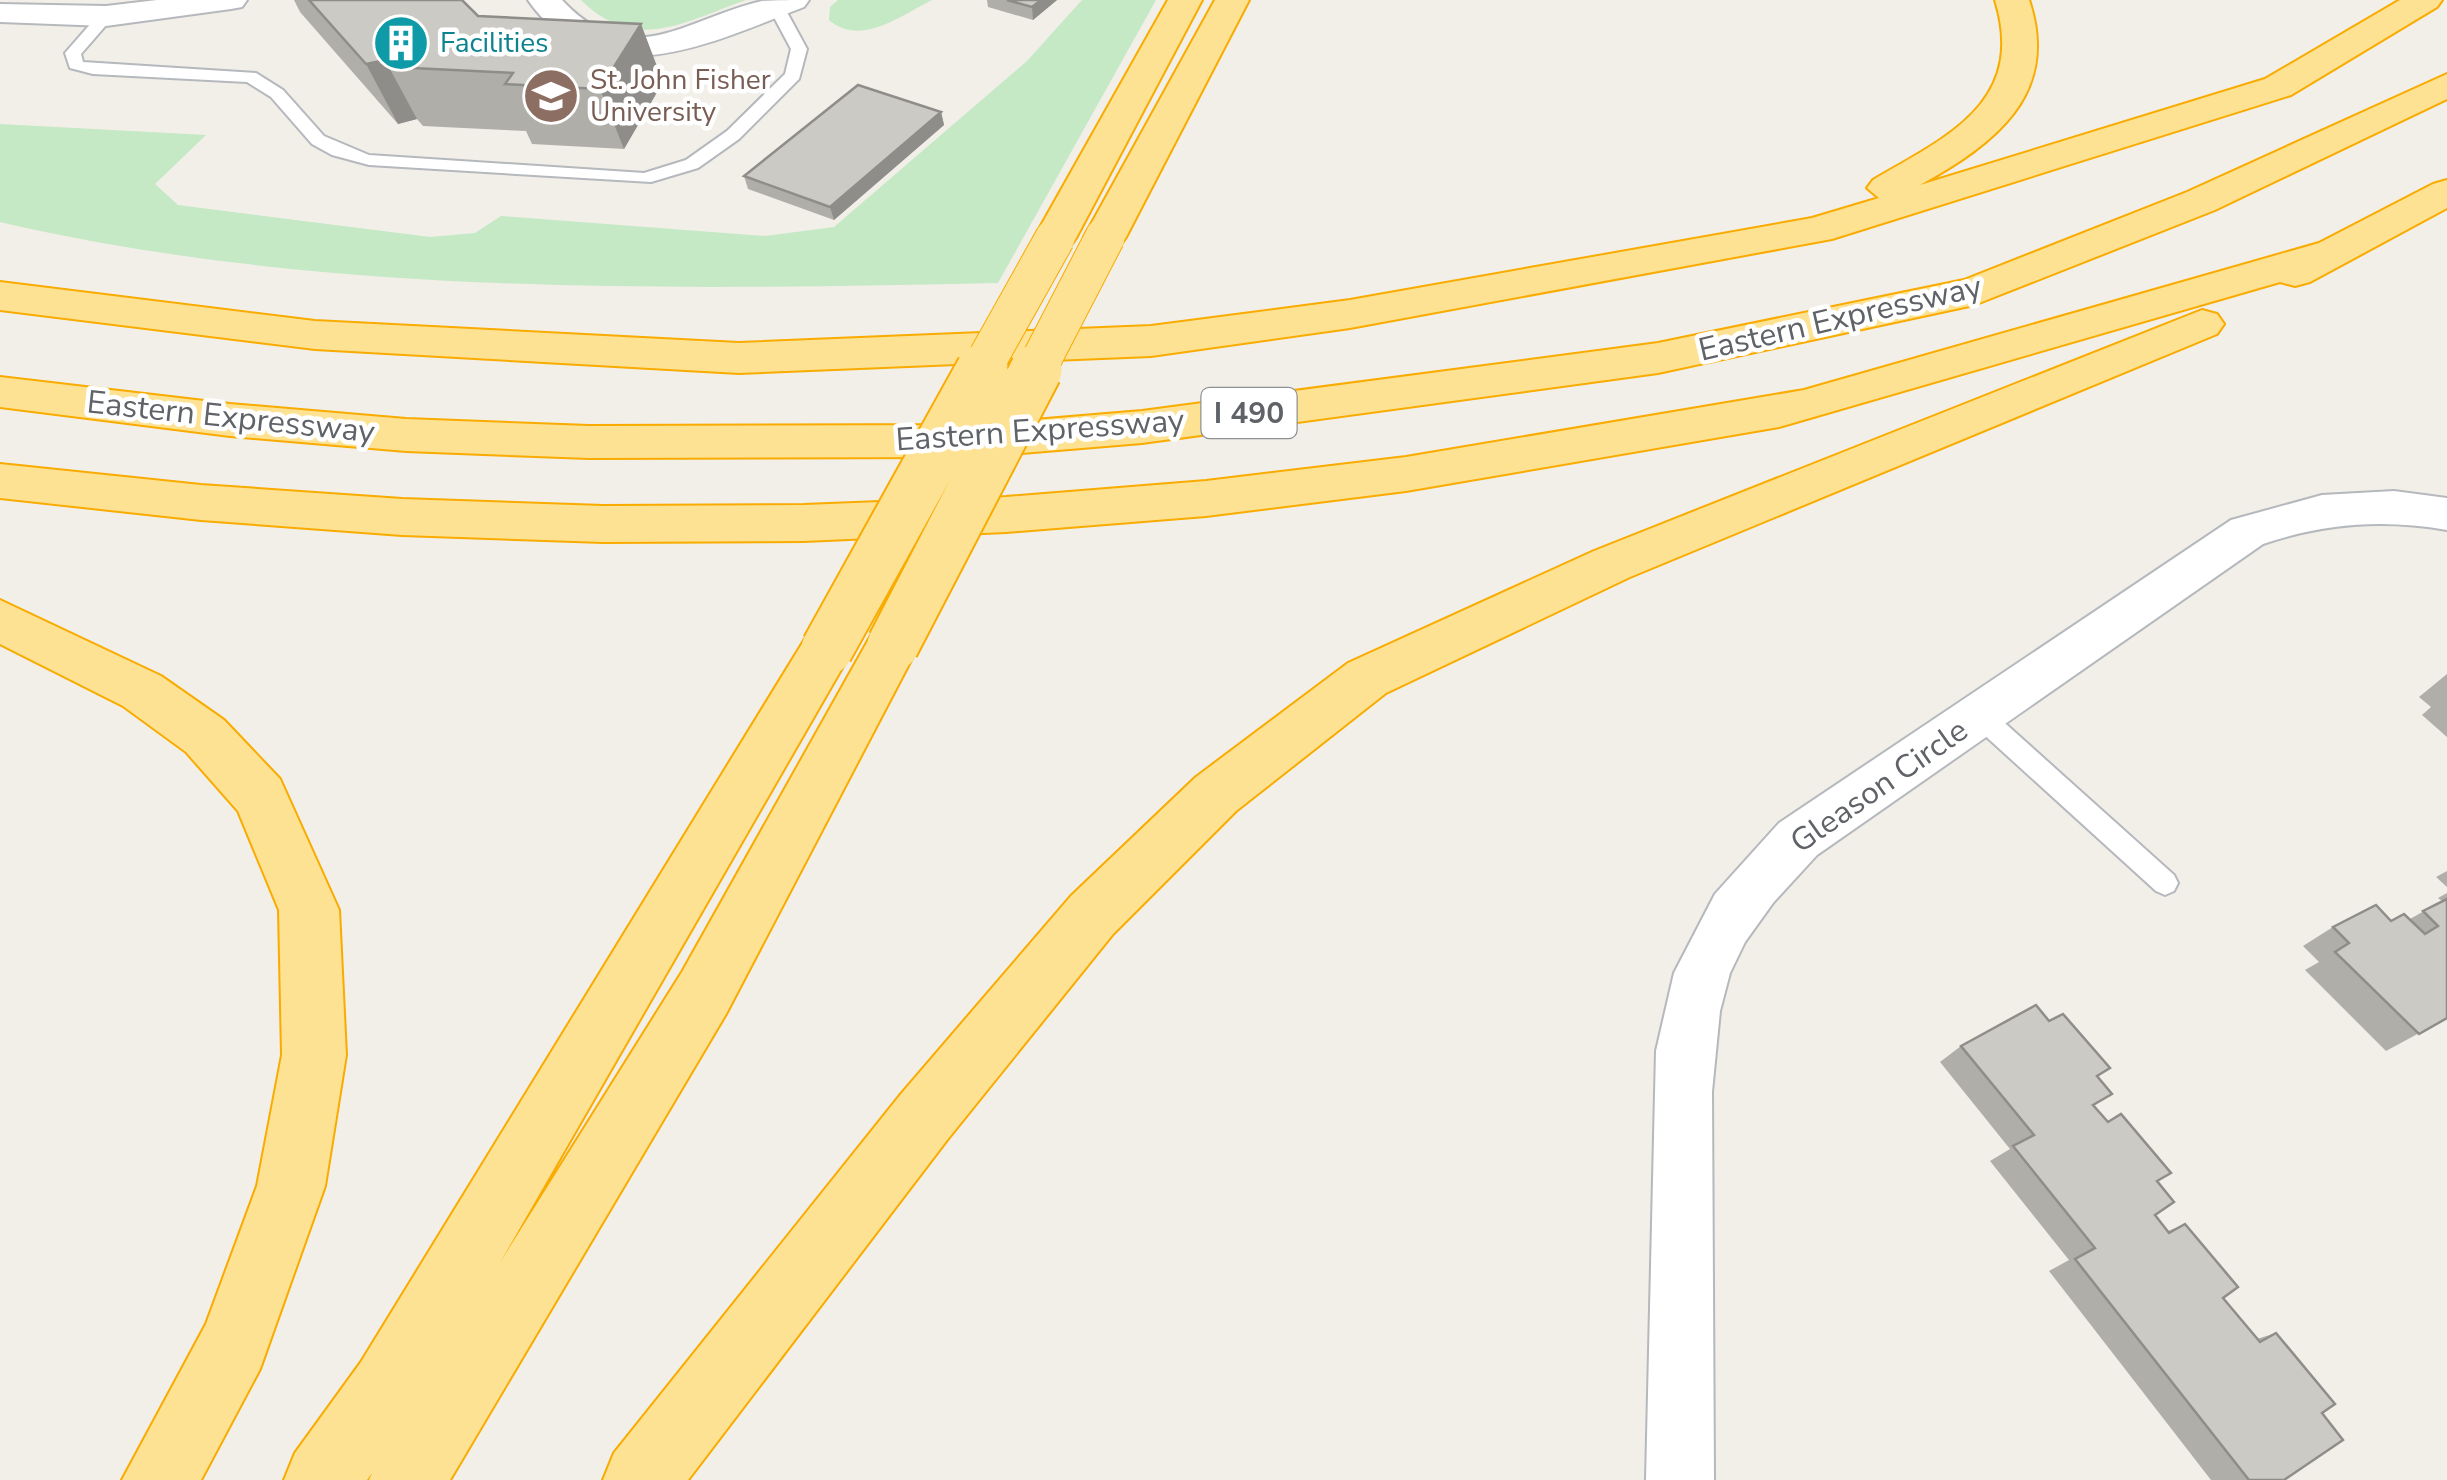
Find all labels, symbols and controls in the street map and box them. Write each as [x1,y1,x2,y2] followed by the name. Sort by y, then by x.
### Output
[371,13,431,73] building icon: Facilities
[440,24,549,62] place label: Facilities
[590,61,771,131] place label: St. John Fisher University
[521,66,581,126] school or university icon: St. John Fisher University
[1694,264,1986,371] street label: Eastern Expressway
[85,381,378,454] street label: Eastern Expressway
[1202,388,1296,438] road number: I 490
[894,398,1186,462] street label: Eastern Expressway
[1782,709,1976,863] street label: Gleason Circle

